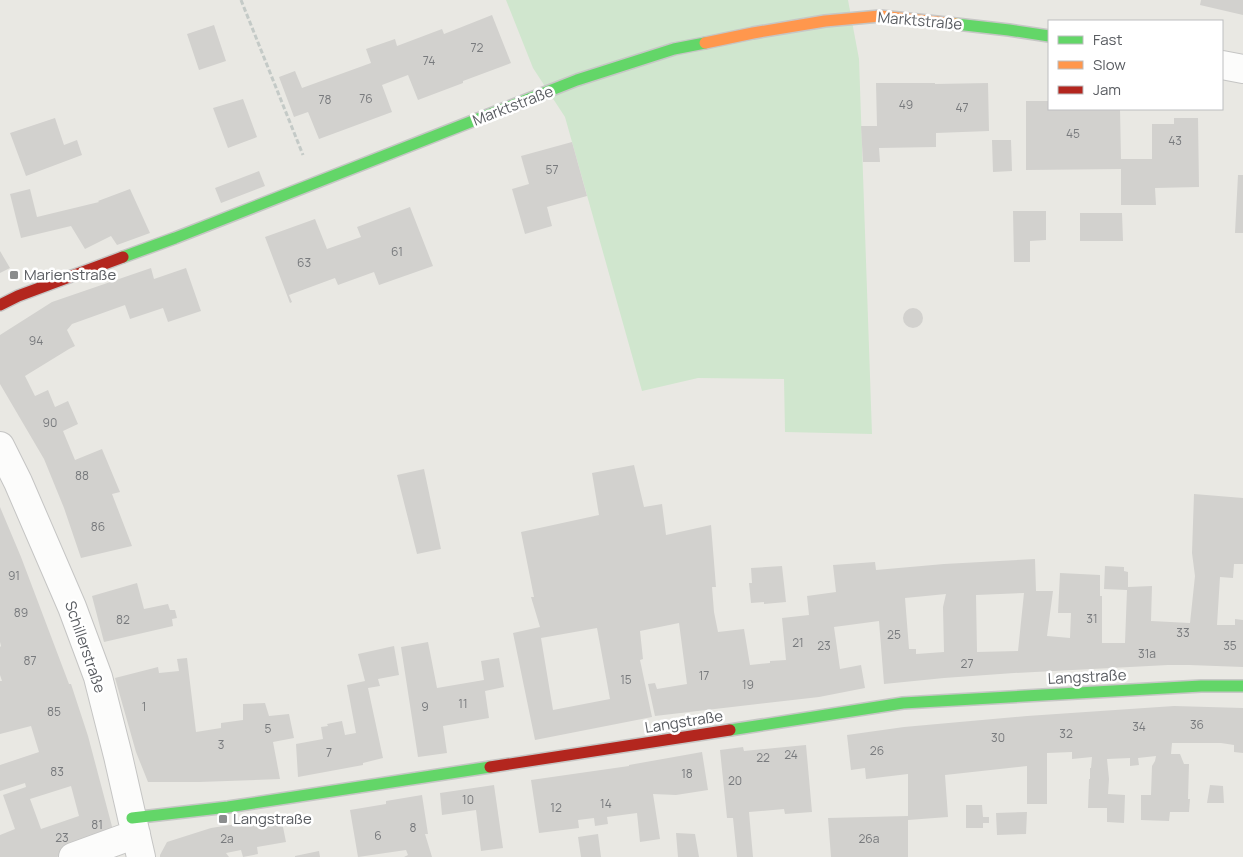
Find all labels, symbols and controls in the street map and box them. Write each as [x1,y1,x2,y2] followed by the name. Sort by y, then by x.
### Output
[877,6,963,35] street label: Marktstraße
[1048,20,1223,110] legend
[1093,29,1122,50] text: Fast
[471,39,484,56] house number: 72
[423,52,435,69] house number: 74
[1093,54,1126,75] text: Slow
[1093,79,1121,100] text: Jam
[469,80,556,131] street label: Marktstraße
[359,90,373,107] house number: 76
[319,91,332,108] house number: 78
[899,96,913,113] house number: 49
[955,99,969,116] house number: 47
[1066,125,1080,142] house number: 45
[1168,132,1182,149] house number: 43
[546,161,558,178] house number: 57
[391,243,403,260] house number: 61
[297,254,311,271] house number: 63
[24,264,117,285] place label: Marienstraße
[8,269,20,281] marker: Marienstraße
[29,332,43,349] house number: 94
[43,414,57,431] house number: 90
[75,467,89,484] house number: 88
[91,518,105,535] house number: 86
[8,567,20,584] house number: 91
[60,598,111,696] street label: Schillerstraße
[14,604,28,621] house number: 89
[1086,610,1098,627] house number: 31
[116,611,130,628] house number: 82
[1176,624,1190,641] house number: 33
[887,626,901,643] house number: 25
[792,634,804,651] house number: 21
[817,637,831,654] house number: 23
[1223,637,1237,654] house number: 35
[1138,645,1156,662] house number: 31a
[24,652,37,669] house number: 87
[961,655,973,672] house number: 27
[1047,664,1127,689] street label: Langstraße
[699,667,709,684] house number: 17
[620,671,632,688] house number: 15
[742,676,754,693] house number: 19
[458,695,468,712] house number: 11
[142,698,146,715] house number: 1
[421,698,429,715] house number: 9
[47,703,61,720] house number: 85
[643,705,725,738] street label: Langstraße
[1190,716,1204,733] house number: 36
[1132,718,1146,735] house number: 34
[265,720,272,737] house number: 5
[1059,725,1073,742] house number: 32
[991,729,1005,746] house number: 30
[218,736,224,753] house number: 3
[870,742,884,759] house number: 26
[326,744,332,761] house number: 7
[784,746,798,763] house number: 24
[756,749,770,766] house number: 22
[50,763,64,780] house number: 83
[681,765,693,782] house number: 18
[728,772,742,789] house number: 20
[462,791,474,808] house number: 10
[600,795,612,812] house number: 14
[550,799,562,816] house number: 12
[233,808,312,829] place label: Langstraße
[217,813,229,825] marker: Langstraße
[91,816,103,833] house number: 81
[410,819,417,836] house number: 8
[374,827,382,844] house number: 6
[55,829,69,846] house number: 23
[220,830,234,847] house number: 2a
[859,830,879,847] house number: 26a

